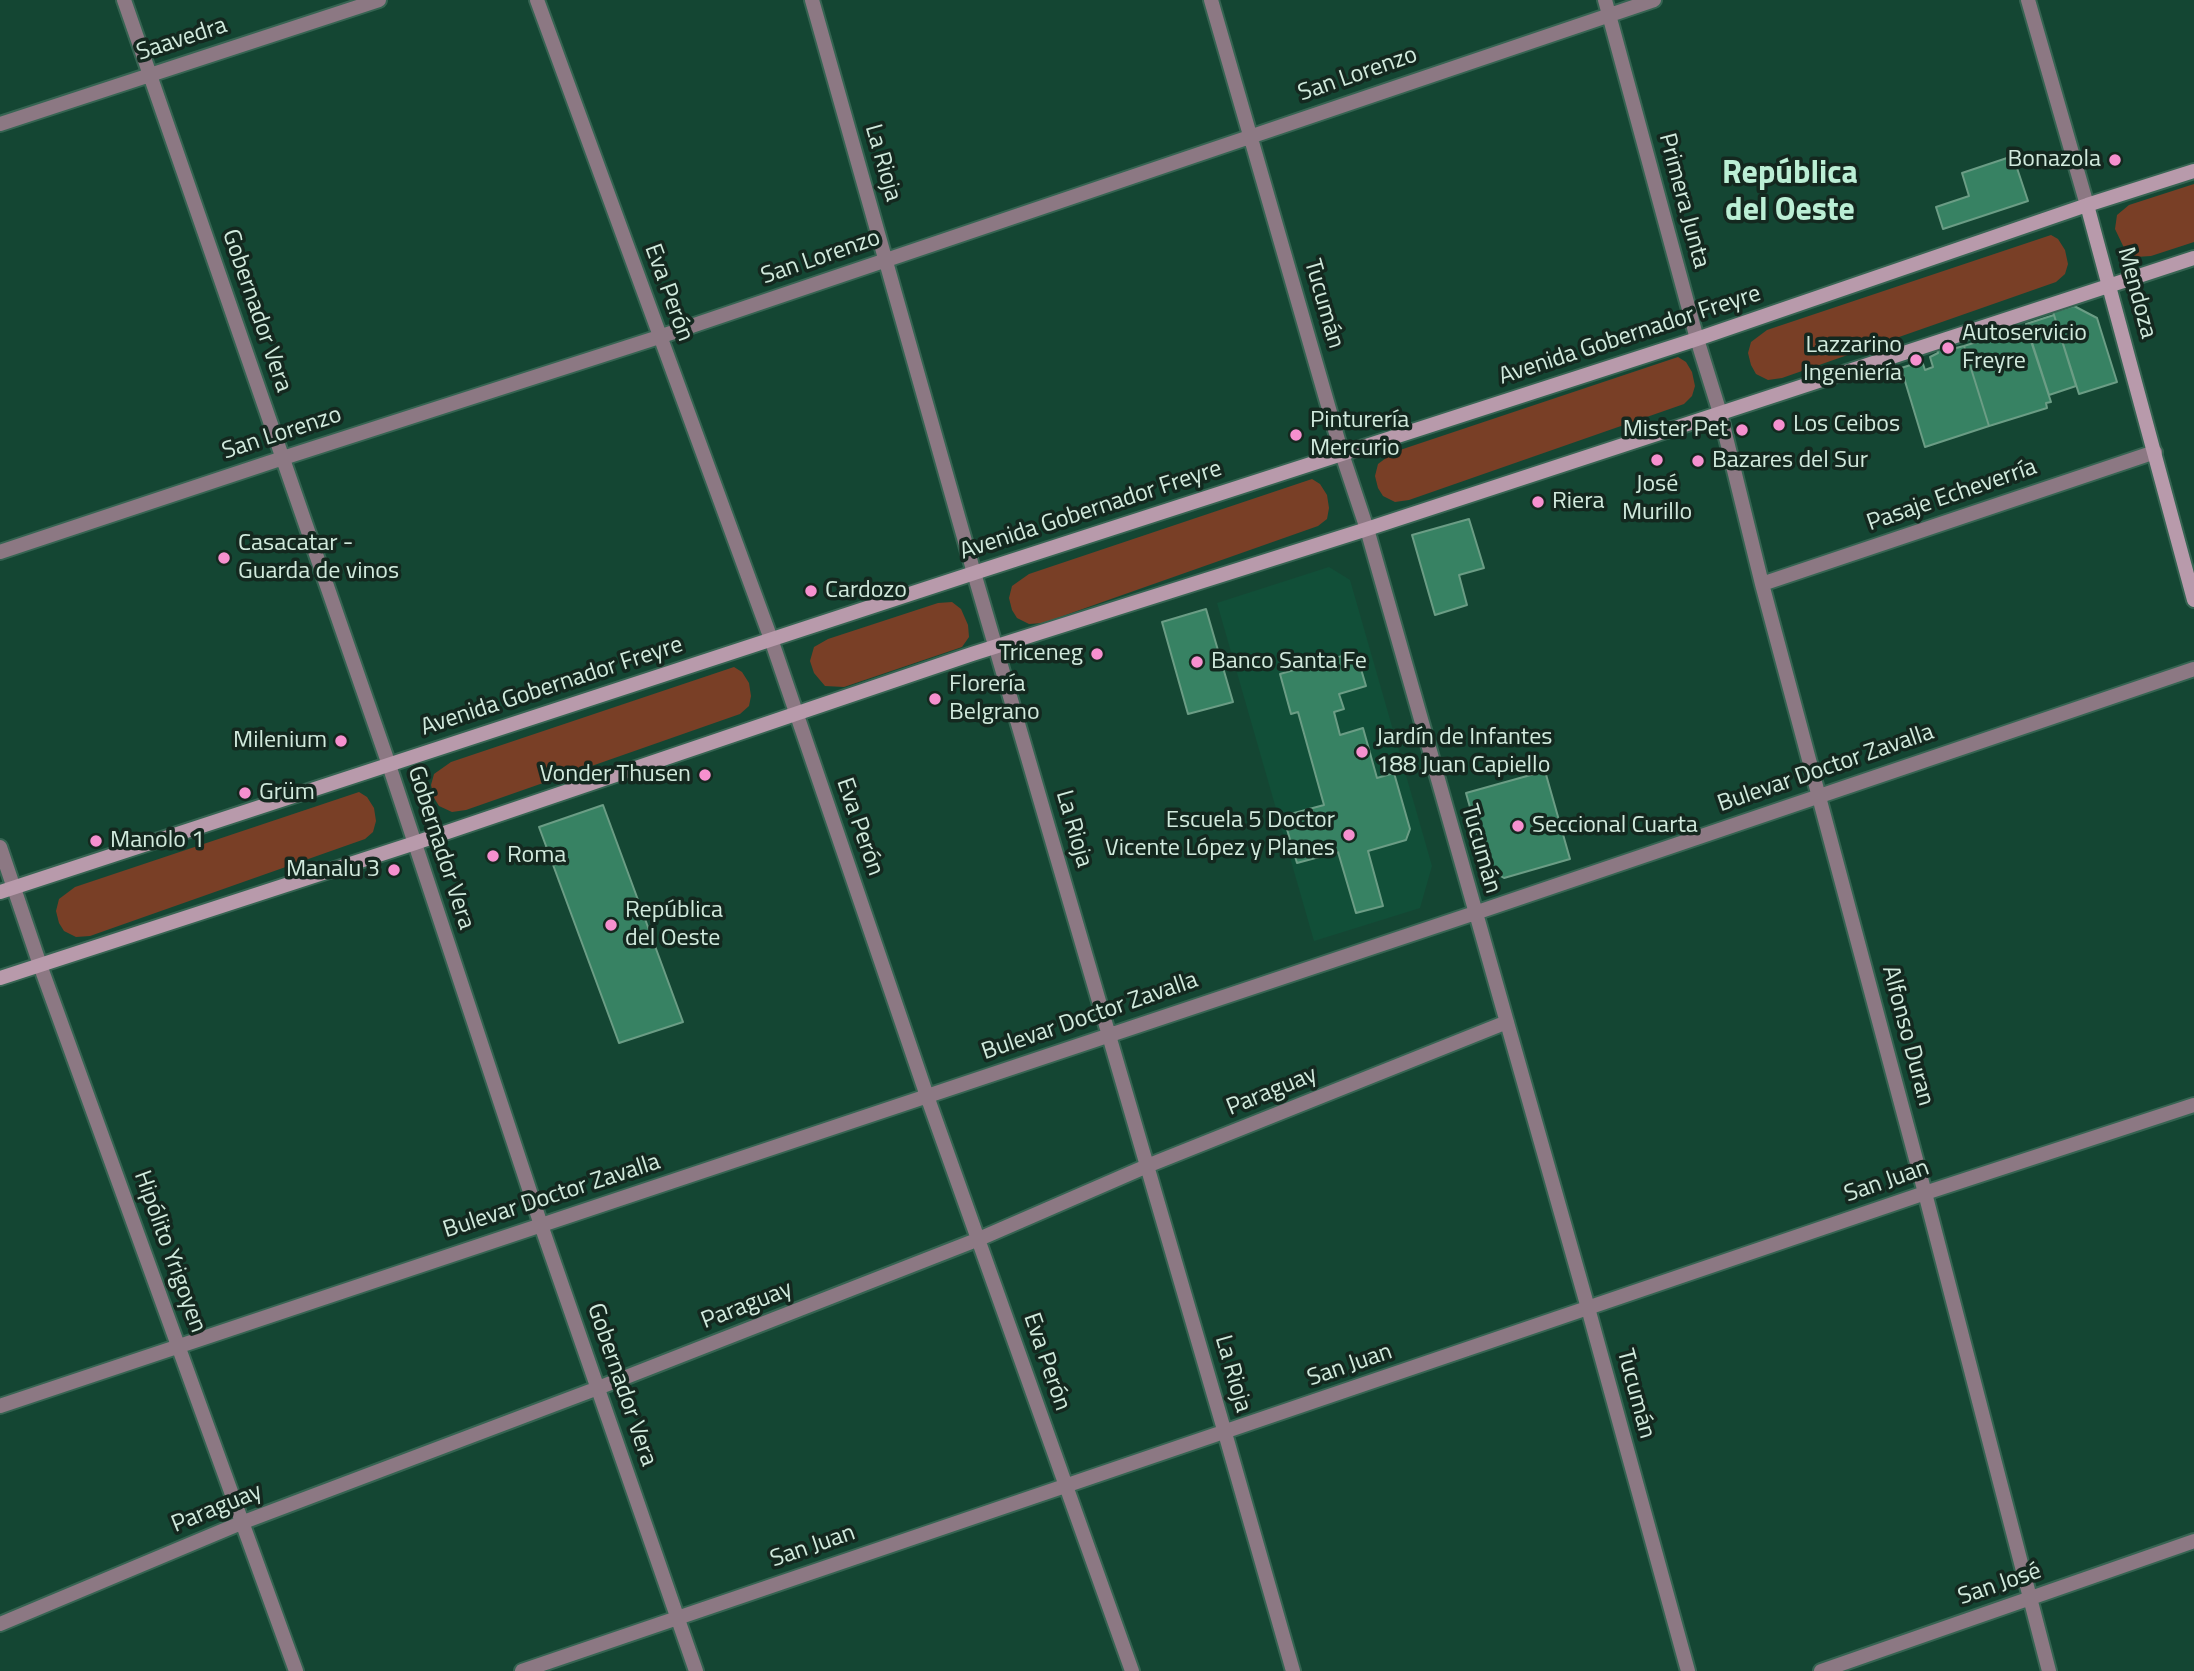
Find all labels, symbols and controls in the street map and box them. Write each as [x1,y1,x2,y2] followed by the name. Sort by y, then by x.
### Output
[133,12,231,68] street label: Saavedra
[1295,41,1421,109] street label: San Lorenzo
[857,121,907,205] street label: La Rioja
[1651,130,1715,272] street label: Primera Junta
[2008,146,2101,174] place label: Bonazola
[2107,152,2123,168] marker: Bonazola
[1722,156,1858,231] district label: República del Oeste
[758,224,884,292] street label: San Lorenzo
[215,226,297,396] street label: Gobernador Vera
[637,240,699,346] street label: Eva Perón
[2110,244,2162,342] street label: Mendoza
[1297,256,1349,352] street label: Tucumán
[1495,280,1765,392] street label: Avenida Gobernador Freyre
[1962,320,2087,376] place label: Autoservicio Freyre
[1803,332,1902,388] place label: Lazzarino Ingeniería
[1940,340,1956,356] marker: Autoservicio Freyre
[1908,352,1924,368] marker: Lazzarino Ingeniería
[219,401,345,467] street label: San Lorenzo
[1310,407,1409,463] place label: Pinturería Mercurio
[1793,411,1900,439] place label: Los Ceibos
[1623,416,1728,444] place label: Mister Pet
[1771,417,1787,433] marker: Los Ceibos
[1734,422,1750,438] marker: Mister Pet
[1288,427,1304,443] marker: Pinturería Mercurio
[1712,447,1868,475] place label: Bazares del Sur
[1649,452,1665,468] marker: José Murillo
[1690,453,1706,469] marker: Bazares del Sur
[1863,453,2041,539] street label: Pasaje Echeverría
[956,455,1226,567] street label: Avenida Gobernador Freyre
[1622,471,1692,527] place label: José Murillo
[1552,488,1604,516] place label: Riera
[1530,494,1546,510] marker: Riera
[238,530,399,586] place label: Casacatar - Guarda de vinos
[216,550,232,566] marker: Casacatar - Guarda de vinos
[825,577,907,605] place label: Cardozo
[803,583,819,599] marker: Cardozo
[417,631,687,743] street label: Avenida Gobernador Freyre
[999,640,1083,668] place label: Triceneg
[1089,646,1105,662] marker: Triceneg
[1211,648,1367,676] place label: Banco Santa Fe
[1189,654,1205,670] marker: Banco Santa Fe
[949,671,1040,727] place label: Florería Belgrano
[927,691,943,707] marker: Florería Belgrano
[1714,719,1938,819] street label: Bulevar Doctor Zavalla
[1376,724,1552,780] place label: Jardín de Infantes 188 Juan Capiello
[233,727,327,755] place label: Milenium
[333,733,349,749] marker: Milenium
[1354,744,1370,760] marker: Jardín de Infantes 188 Juan Capiello
[539,761,691,789] place label: Vonder Thusen
[400,763,480,933] street label: Gobernador Vera
[697,767,713,783] marker: Vonder Thusen
[829,774,889,880] street label: Eva Perón
[259,779,315,807] place label: Grüm
[237,785,253,801] marker: Grüm
[1048,787,1098,871] street label: La Rioja
[1454,801,1506,897] street label: Tucumán
[1105,807,1335,863] place label: Escuela 5 Doctor Vicente López y Planes
[1532,812,1698,840] place label: Seccional Cuarta
[1510,818,1526,834] marker: Seccional Cuarta
[110,827,205,855] place label: Manolo 1
[1341,827,1357,843] marker: Escuela 5 Doctor Vicente López y Planes
[88,833,104,849] marker: Manolo 1
[507,842,566,870] place label: Roma
[485,848,501,864] marker: Roma
[286,856,380,884] place label: Manalu 3
[386,862,402,878] marker: Manalu 3
[625,897,723,953] place label: República del Oeste
[603,917,619,933] marker: República del Oeste
[1874,963,1940,1109] street label: Alfonso Duran
[978,967,1202,1067] street label: Bulevar Doctor Zavalla
[1223,1061,1321,1123] street label: Paraguay
[440,1148,664,1246] street label: Bulevar Doctor Zavalla
[1841,1154,1933,1210] street label: San Juan
[126,1167,212,1337] street label: Hipólito Yrigoyen
[697,1276,797,1336] street label: Paraguay
[580,1300,662,1470] street label: Gobernador Vera
[1016,1309,1076,1415] street label: Eva Perón
[1207,1332,1257,1416] street label: La Rioja
[1304,1338,1396,1394] street label: San Juan
[1609,1346,1661,1442] street label: Tucumán
[168,1478,266,1540] street label: Paraguay
[767,1519,859,1575] street label: San Juan
[1955,1557,2045,1613] street label: San José

